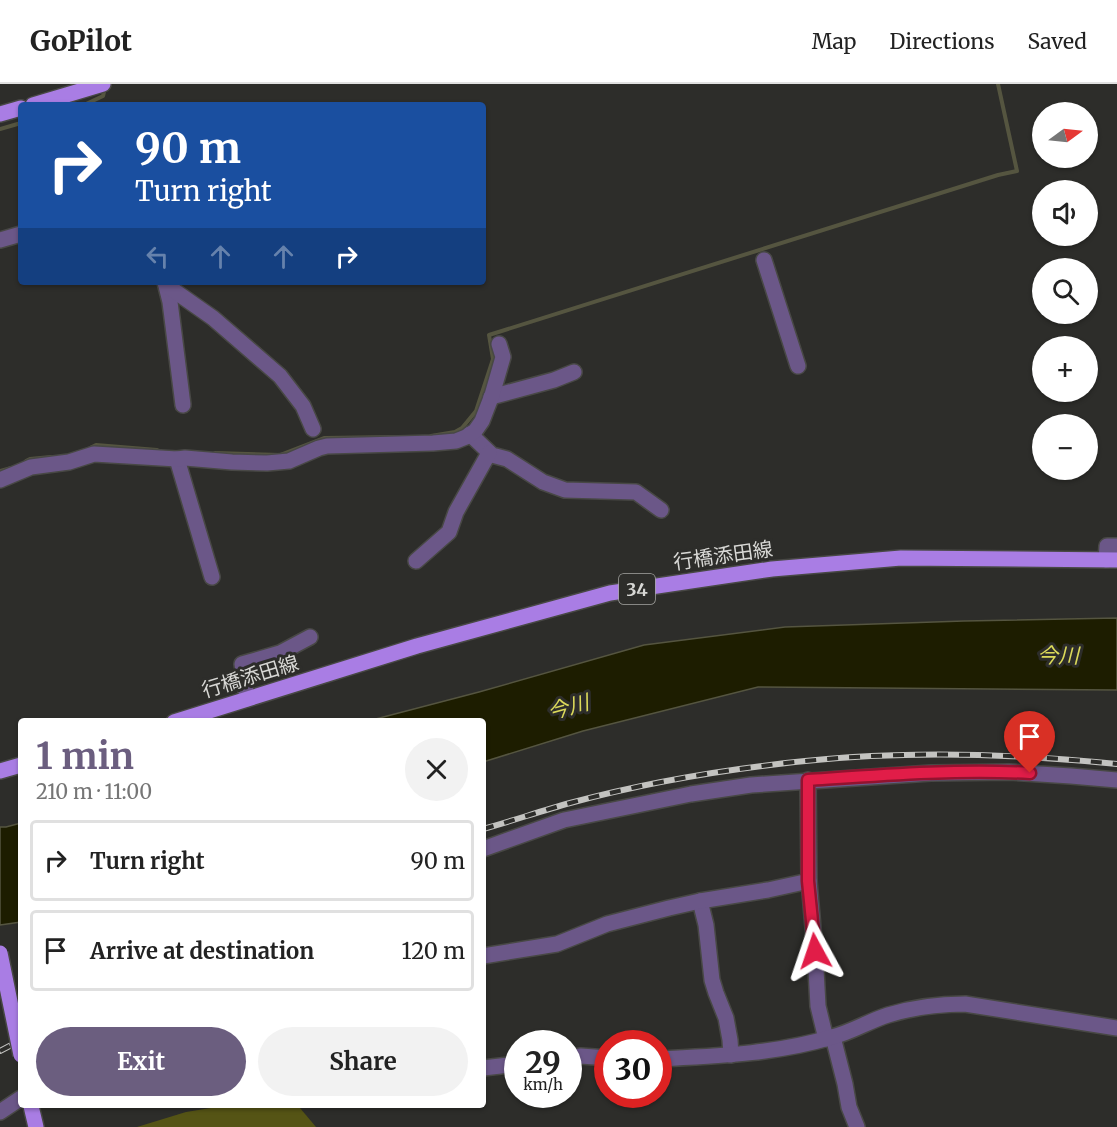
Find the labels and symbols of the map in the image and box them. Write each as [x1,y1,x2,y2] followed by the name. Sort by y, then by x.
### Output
[1032,102,1098,168] north arrow
[672,536,774,574] street label: 行橋添田線
[619,574,655,604] road number: 34
[1037,642,1081,669] water label: 今川
[199,649,301,703] street label: 行橋添田線
[544,688,594,725] water label: 今川
[1004,711,1055,773] pin
[783,919,847,983] position arrow
[594,1030,672,1108] speed limit sign: 30

